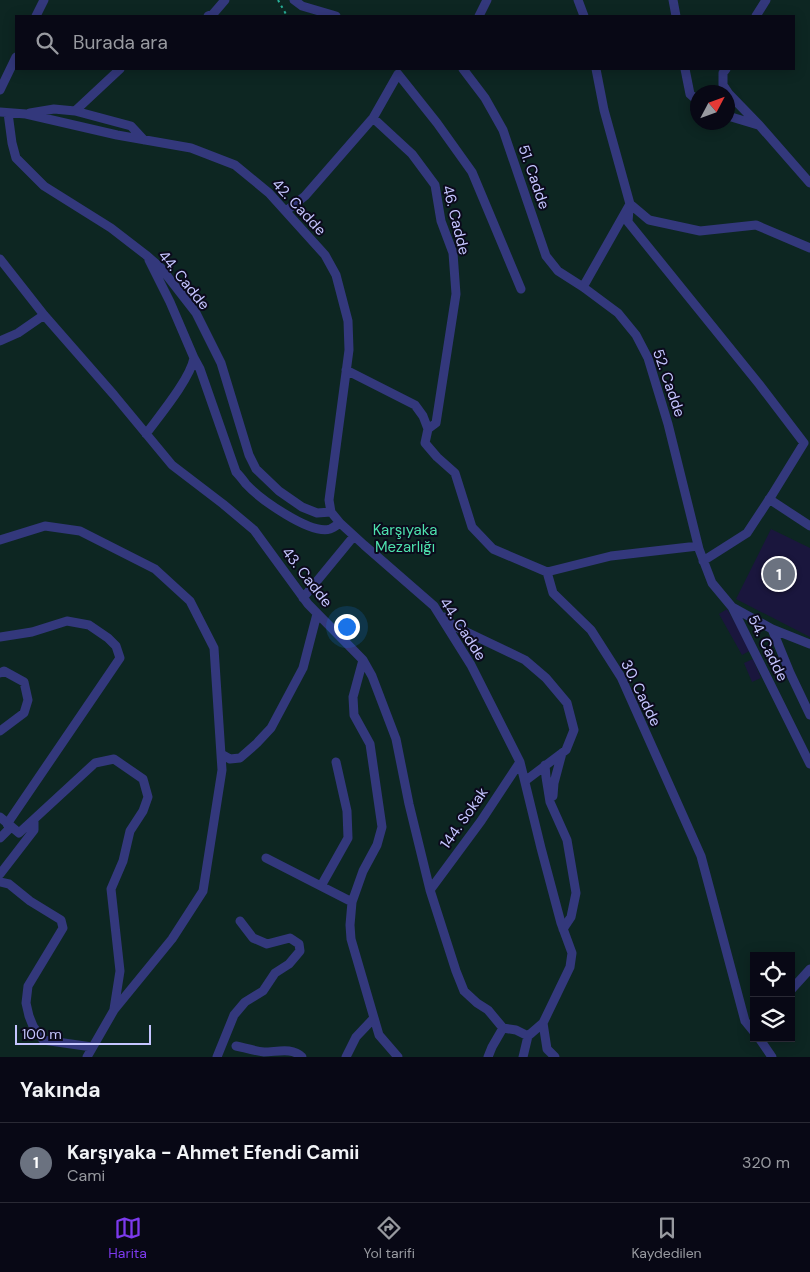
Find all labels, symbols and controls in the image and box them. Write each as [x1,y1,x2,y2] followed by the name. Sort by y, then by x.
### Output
[15,15,795,70] search box
[33,29,61,57] icon: search
[73,30,168,55] text: Burada ara
[690,85,735,130] north arrow
[514,142,554,212] street label: 51. Cadde
[267,174,331,240] street label: 42. Cadde
[438,183,474,257] street label: 46. Cadde
[154,246,214,314] street label: 44. Cadde
[648,346,690,420] street label: 52. Cadde
[373,520,437,557] park label: Karşıyaka Mezarlığı
[277,543,337,611] street label: 43. Cadde
[763,555,795,593] pin: 1
[435,594,491,664] street label: 44. Cadde
[743,611,793,685] street label: 54. Cadde
[334,614,360,640] your location
[616,656,666,730] street label: 30. Cadde
[436,783,493,853] street label: 144. Sokak
[750,952,795,1042] map controls
[750,952,795,997] button: locate
[750,997,795,1042] button: layers
[15,1022,151,1045] scale bar
[22,1025,62,1043] text: 100 m
[20,1076,101,1104] text: Yakında
[67,1140,359,1165] text: Karşıyaka - Ahmet Efendi Camii
[33,1152,39,1173] text: 1
[742,1152,790,1173] text: 320 m
[67,1165,105,1186] text: Cami
[108,1214,147,1262] tab: Harita
[364,1214,415,1262] tab: Yol tarifi
[632,1214,702,1262] tab: Kaydedilen

